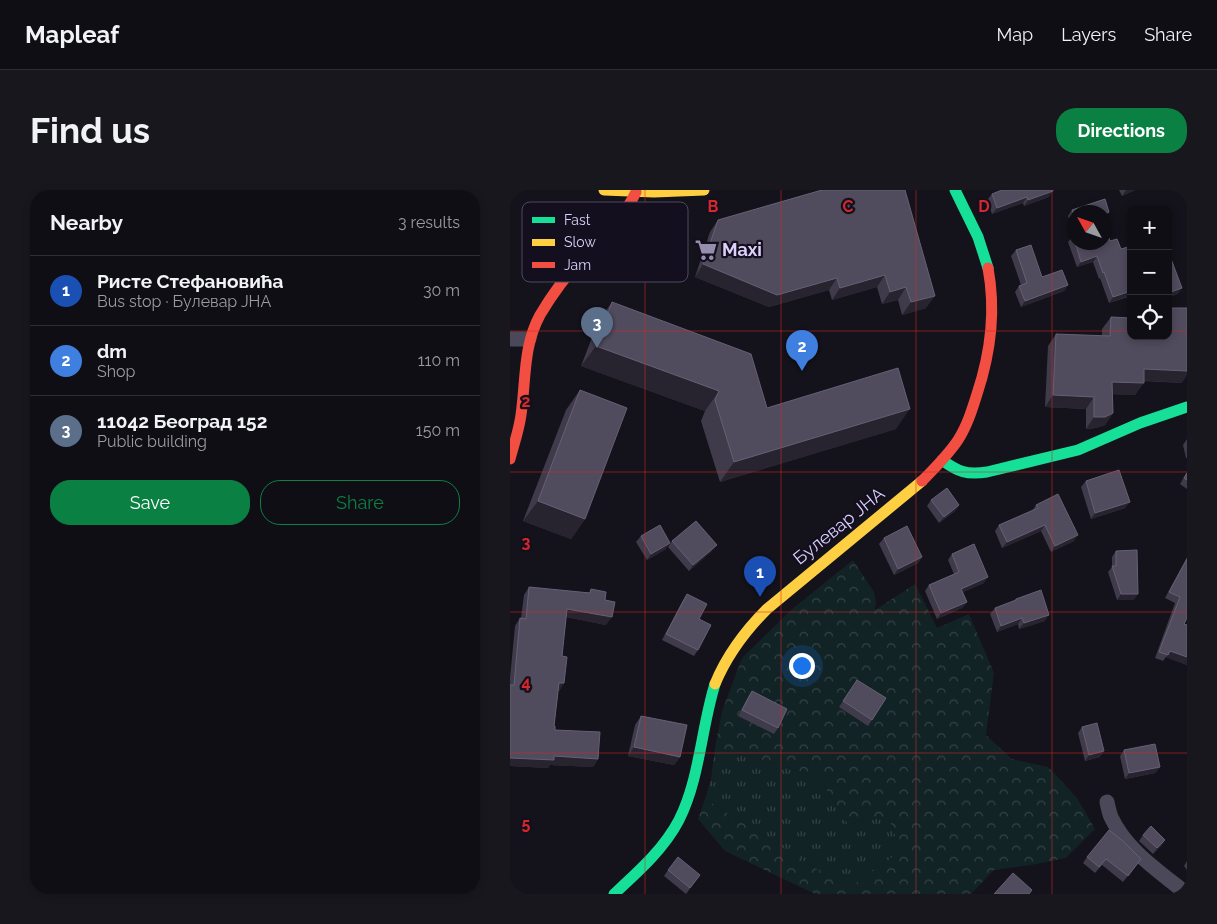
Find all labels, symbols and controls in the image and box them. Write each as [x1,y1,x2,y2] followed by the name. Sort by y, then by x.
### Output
[25,20,119,49] text: Mapleaf
[997,24,1033,45] text: Map
[1061,24,1116,45] text: Layers
[1144,24,1192,45] text: Share
[1056,108,1187,153] button: Directions
[30,110,150,151] text: Find us
[708,197,719,216] text: B
[843,197,854,216] text: C
[978,197,990,216] text: D
[522,202,688,282] legend
[1067,205,1112,250] north arrow
[1127,205,1172,340] map controls
[1127,205,1172,250] button: +
[50,210,123,235] text: Nearby
[564,212,591,228] text: Fast
[398,213,460,232] text: 3 results
[564,234,596,250] text: Slow
[693,237,719,263] supermarket icon: Maxi
[722,239,762,260] place label: Maxi
[1127,250,1172,295] button: −
[564,257,591,273] text: Jam
[97,270,283,292] text: Ристе Стефановића
[62,281,70,300] text: 1
[423,281,460,300] text: 30 m
[97,292,271,311] text: Bus stop · Булевар ЈНА
[1127,295,1172,340] button: locate
[581,307,613,348] pin: 3
[786,330,818,371] pin: 2
[97,340,127,362] text: dm
[61,351,71,370] text: 2
[418,351,460,370] text: 110 m
[97,362,135,381] text: Shop
[521,392,531,411] text: 2
[97,410,267,432] text: 11042 Београд 152
[62,421,70,440] text: 3
[416,421,460,440] text: 150 m
[97,432,207,451] text: Public building
[50,480,250,525] button: Save
[260,480,460,525] button: Share
[789,483,888,569] street label: Булевар ЈНА
[522,533,531,552] text: 3
[744,556,776,597] pin: 1
[789,653,815,679] your location
[521,673,531,692] text: 4
[522,814,531,833] text: 5

